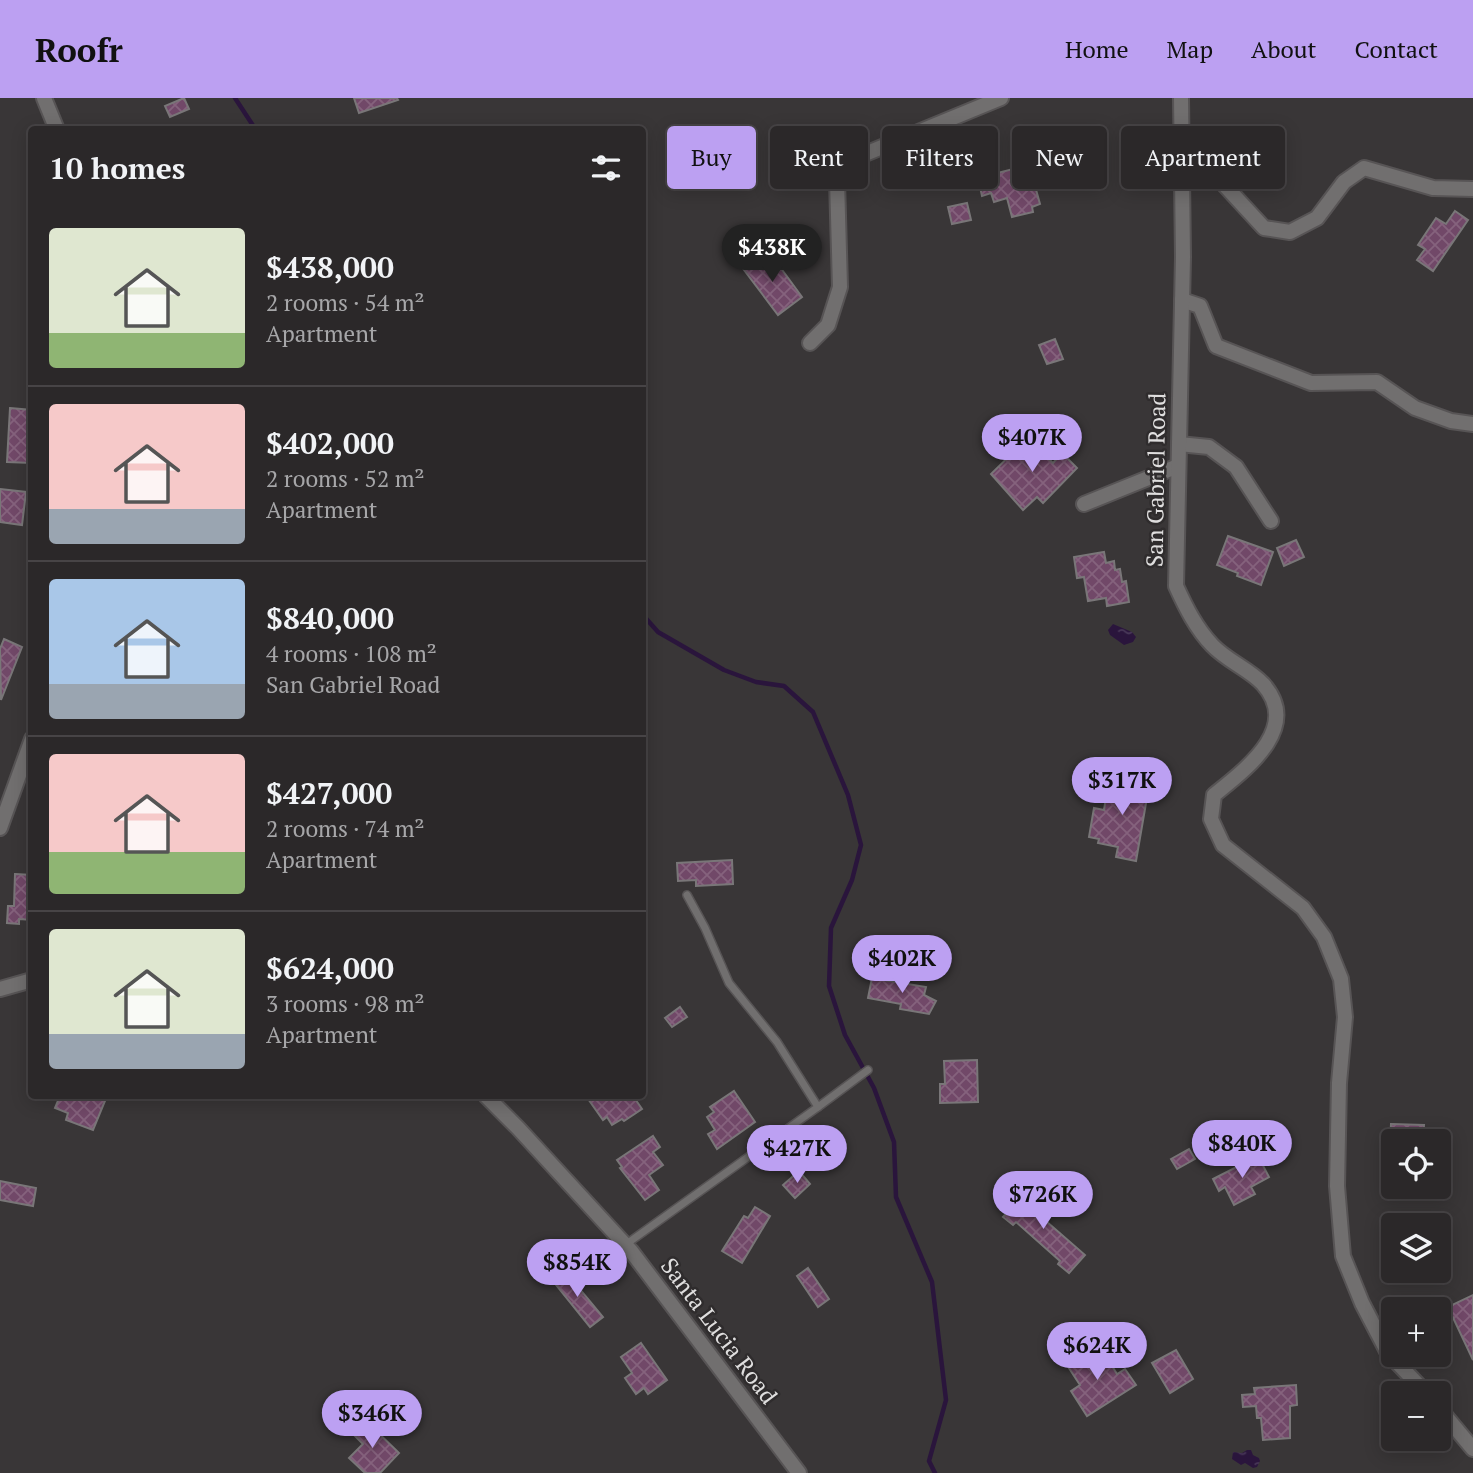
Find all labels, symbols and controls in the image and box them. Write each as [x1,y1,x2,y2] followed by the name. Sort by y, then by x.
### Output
[35,28,123,71] text: Roofr
[1065,33,1129,65] text: Home
[1167,33,1213,65] text: Map
[1251,33,1317,65] text: About
[1355,33,1438,65] text: Contact
[667,126,756,189] chip: Buy
[770,126,868,189] chip: Rent
[882,126,998,189] chip: Filters
[1012,126,1107,189] chip: New
[1121,126,1285,189] chip: Apartment
[49,148,185,188] text: 10 homes
[587,149,625,187] icon: filters
[723,225,821,284] pin: $438K
[738,231,806,262] text: $438K
[266,247,394,287] text: $438,000
[105,256,189,340] icon: home
[266,287,425,318] text: 2 rooms · 54 m²
[266,318,377,349] text: Apartment
[1138,392,1173,567] street label: San Gabriel Road
[983,414,1081,474] pin: $407K
[998,421,1066,452] text: $407K
[266,423,394,463] text: $402,000
[105,432,189,516] icon: home
[266,463,425,494] text: 2 rooms · 52 m²
[266,494,377,525] text: Apartment
[266,598,394,638] text: $840,000
[105,607,189,691] icon: home
[266,638,437,669] text: 4 rooms · 108 m²
[266,669,440,700] text: San Gabriel Road
[1073,758,1171,817] pin: $317K
[1088,764,1156,795] text: $317K
[266,773,392,813] text: $427,000
[105,782,189,866] icon: home
[266,813,425,844] text: 2 rooms · 74 m²
[266,844,377,875] text: Apartment
[853,936,951,995] pin: $402K
[868,942,936,973] text: $402K
[266,948,394,988] text: $624,000
[105,957,189,1041] icon: home
[266,988,425,1019] text: 3 rooms · 98 m²
[266,1019,377,1050] text: Apartment
[1193,1121,1291,1180] pin: $840K
[748,1126,846,1185] pin: $427K
[1208,1127,1276,1158] text: $840K
[1381,1129,1451,1451] map controls
[1381,1129,1451,1199] button: locate
[763,1132,831,1163] text: $427K
[994,1172,1092,1231] pin: $726K
[1009,1178,1077,1209] text: $726K
[1381,1213,1451,1283] button: layers
[528,1240,626,1299] pin: $854K
[543,1246,611,1277] text: $854K
[654,1251,785,1410] street label: Santa Lucia Road
[1381,1297,1451,1367] button: +
[1048,1322,1146,1382] pin: $624K
[1063,1329,1131,1360] text: $624K
[1381,1381,1451,1451] button: −
[323,1390,421,1450] pin: $346K
[338,1397,406,1428] text: $346K

